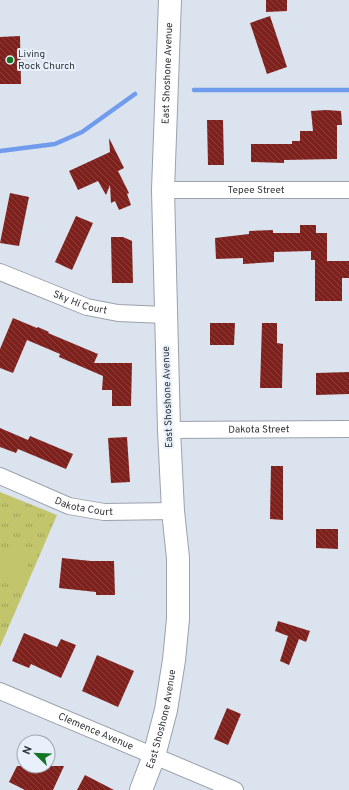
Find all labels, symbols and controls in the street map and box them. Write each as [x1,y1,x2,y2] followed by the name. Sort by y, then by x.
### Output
[159,22,176,124] street label: East Shoshone Avenue
[18,48,75,73] place label: Living Rock Church
[5,55,15,65] marker: Living Rock Church
[227,184,285,197] street label: Tepee Street
[51,288,109,317] street label: Sky Hi Court
[160,346,176,448] street label: East Shoshone Avenue
[228,423,290,436] street label: Dakota Street
[53,494,113,519] street label: Dakota Court
[143,669,179,771] street label: East Shoshone Avenue
[56,710,135,753] street label: Clemence Avenue
[16,734,56,774] north arrow
[20,744,36,757] text: N

